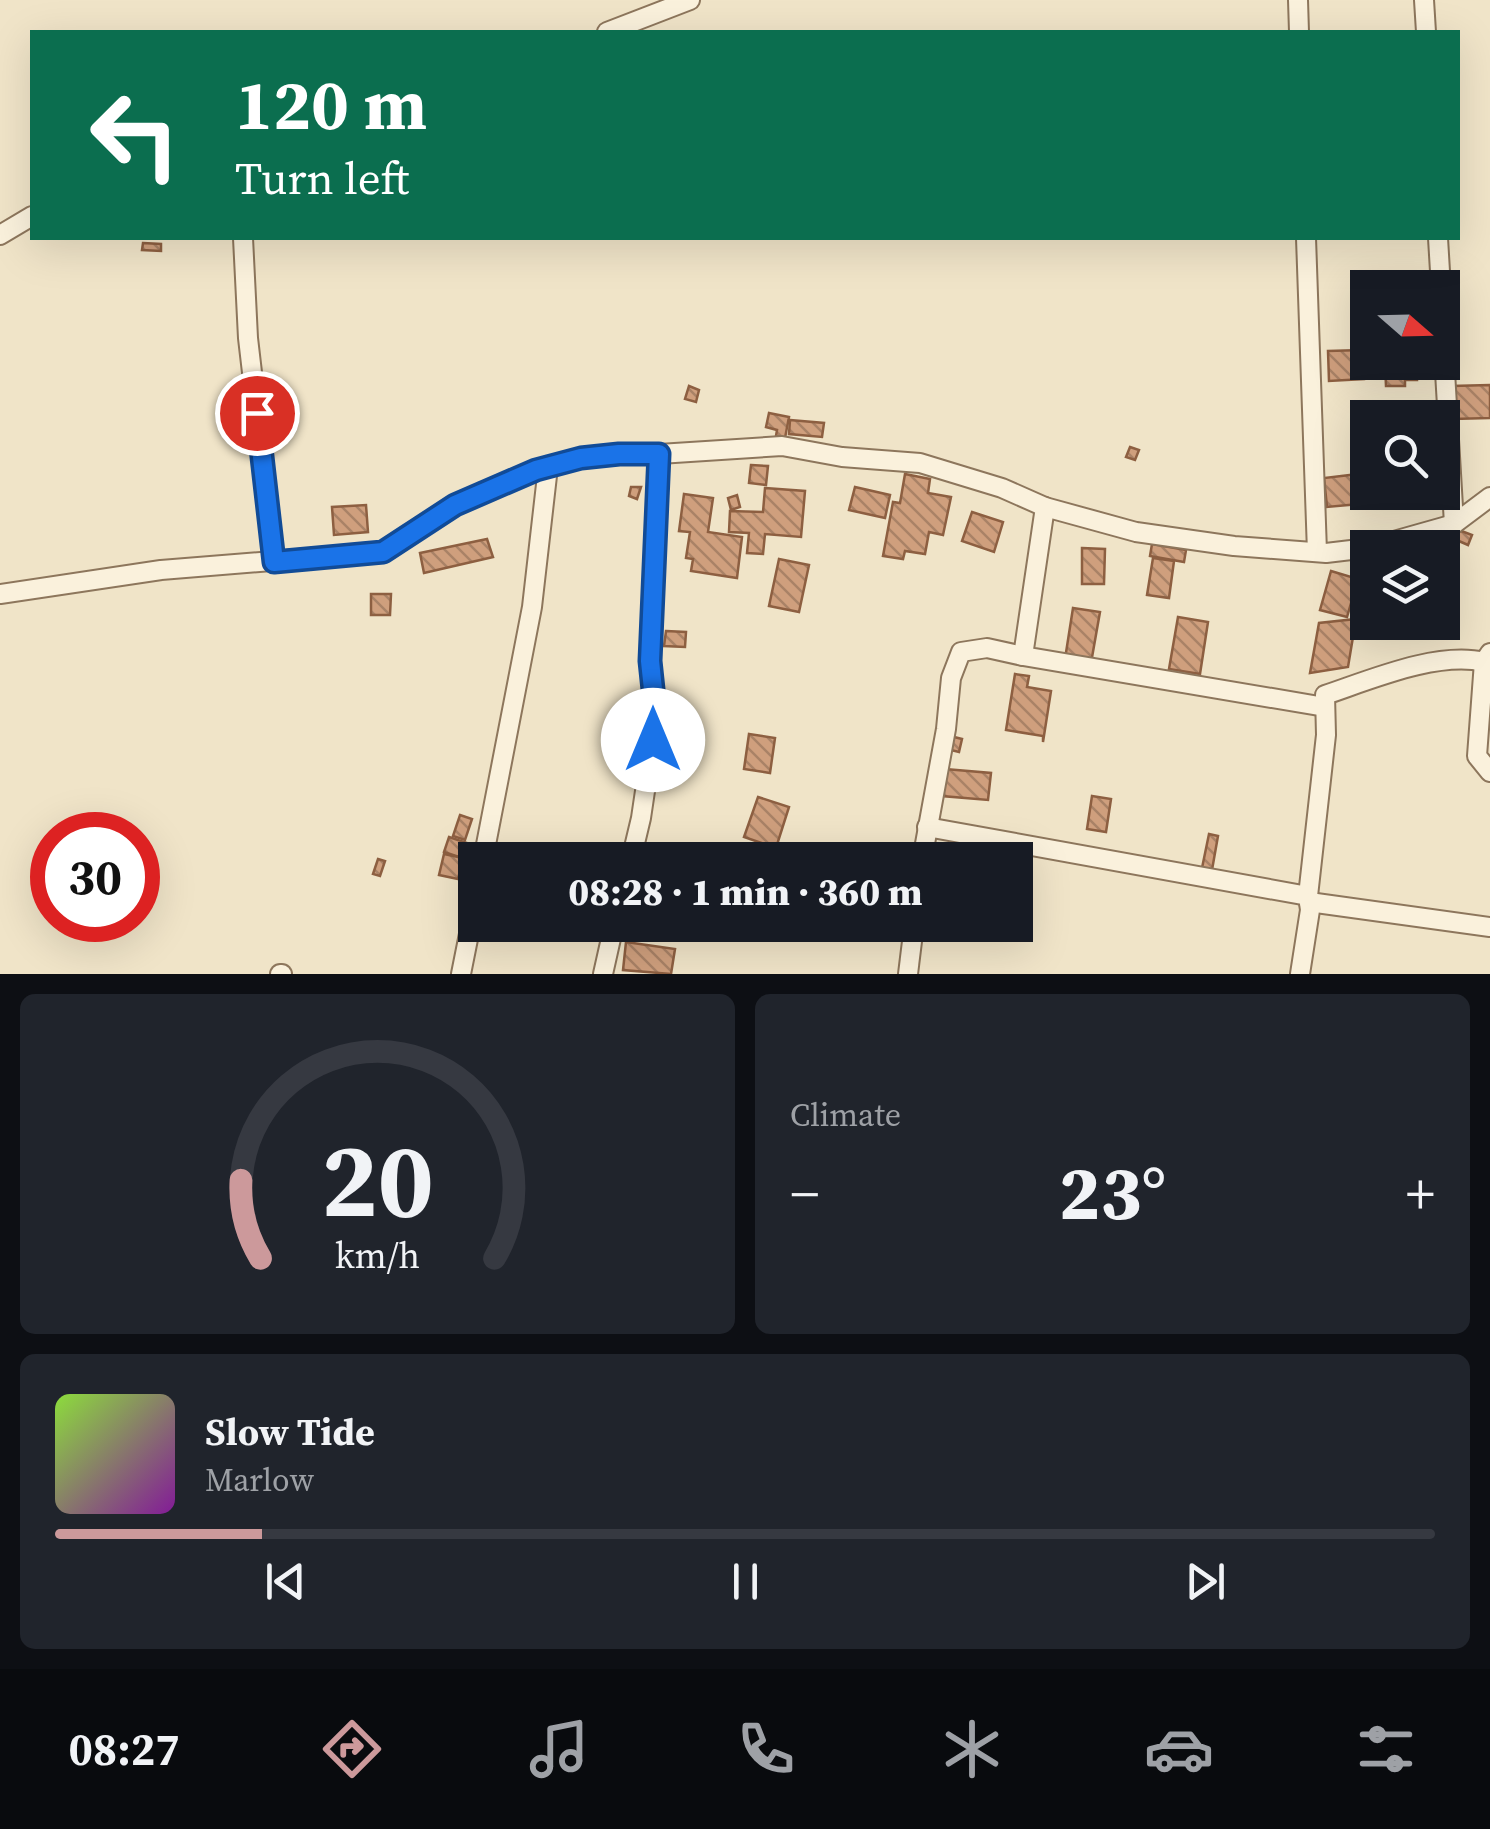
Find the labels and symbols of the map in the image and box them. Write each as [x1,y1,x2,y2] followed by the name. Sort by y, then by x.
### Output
[1350,270,1460,380] north arrow
[215,371,300,456] pin
[601,688,705,792] position arrow
[30,812,160,942] speed limit sign: 30

